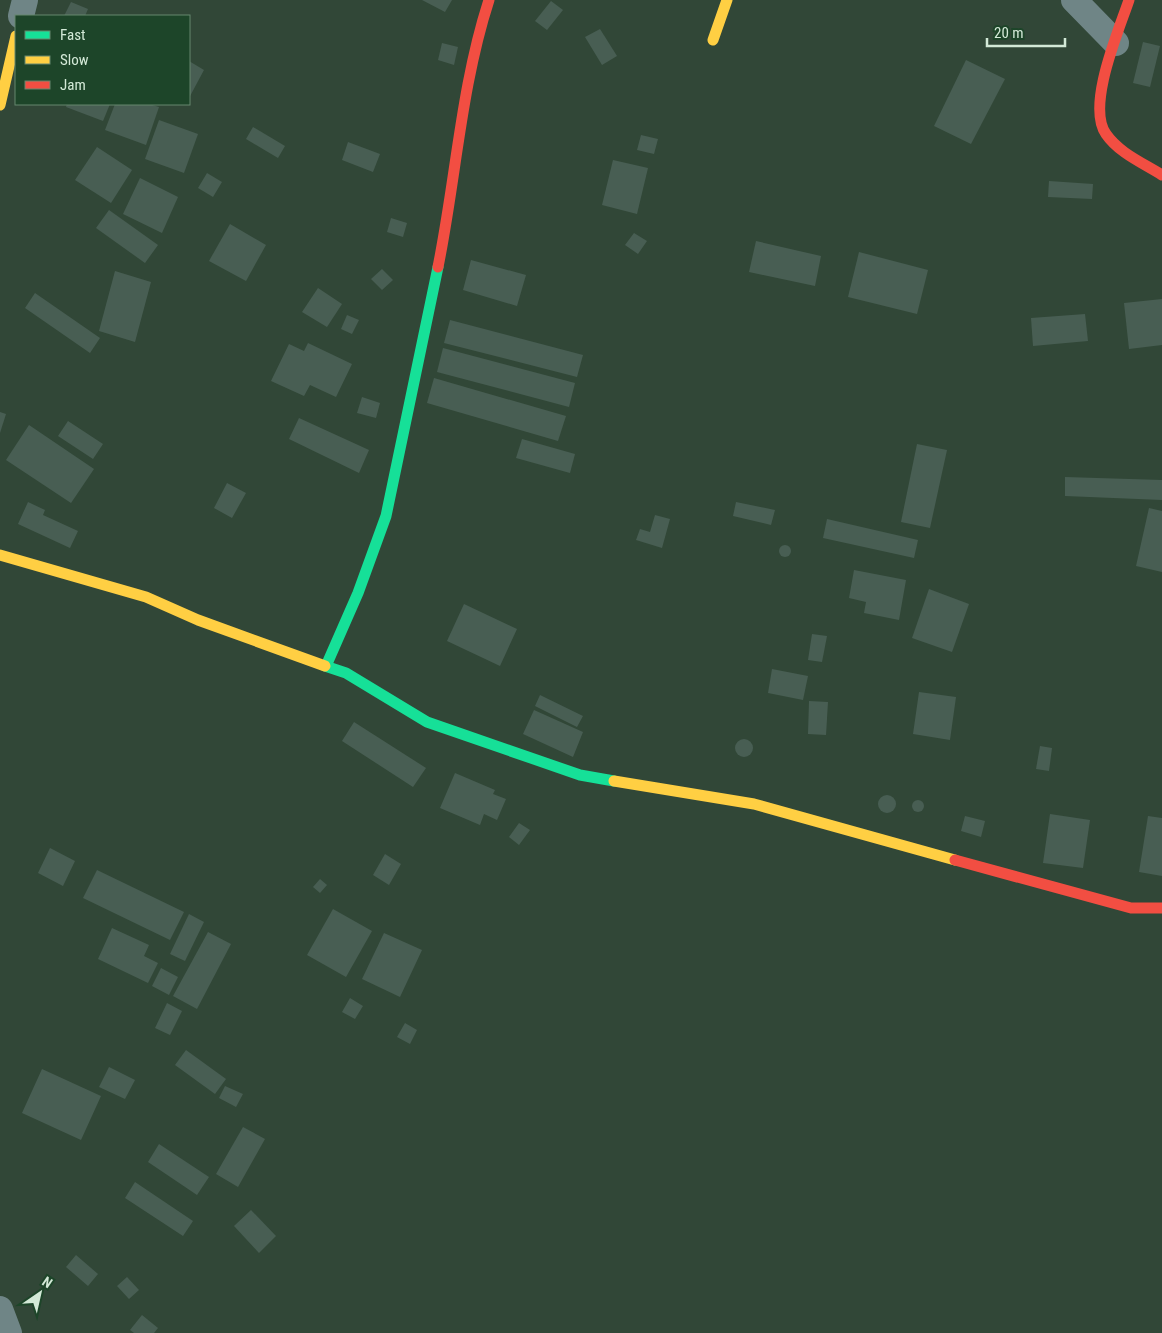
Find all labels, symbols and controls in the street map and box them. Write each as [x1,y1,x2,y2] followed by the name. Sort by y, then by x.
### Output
[15,15,190,105] legend
[987,15,1064,47] scale bar
[994,24,1024,42] text: 20 m
[60,26,85,44] text: Fast
[60,51,89,69] text: Slow
[60,76,86,94] text: Jam
[15,1268,65,1318] north arrow
[39,1273,55,1291] text: N

